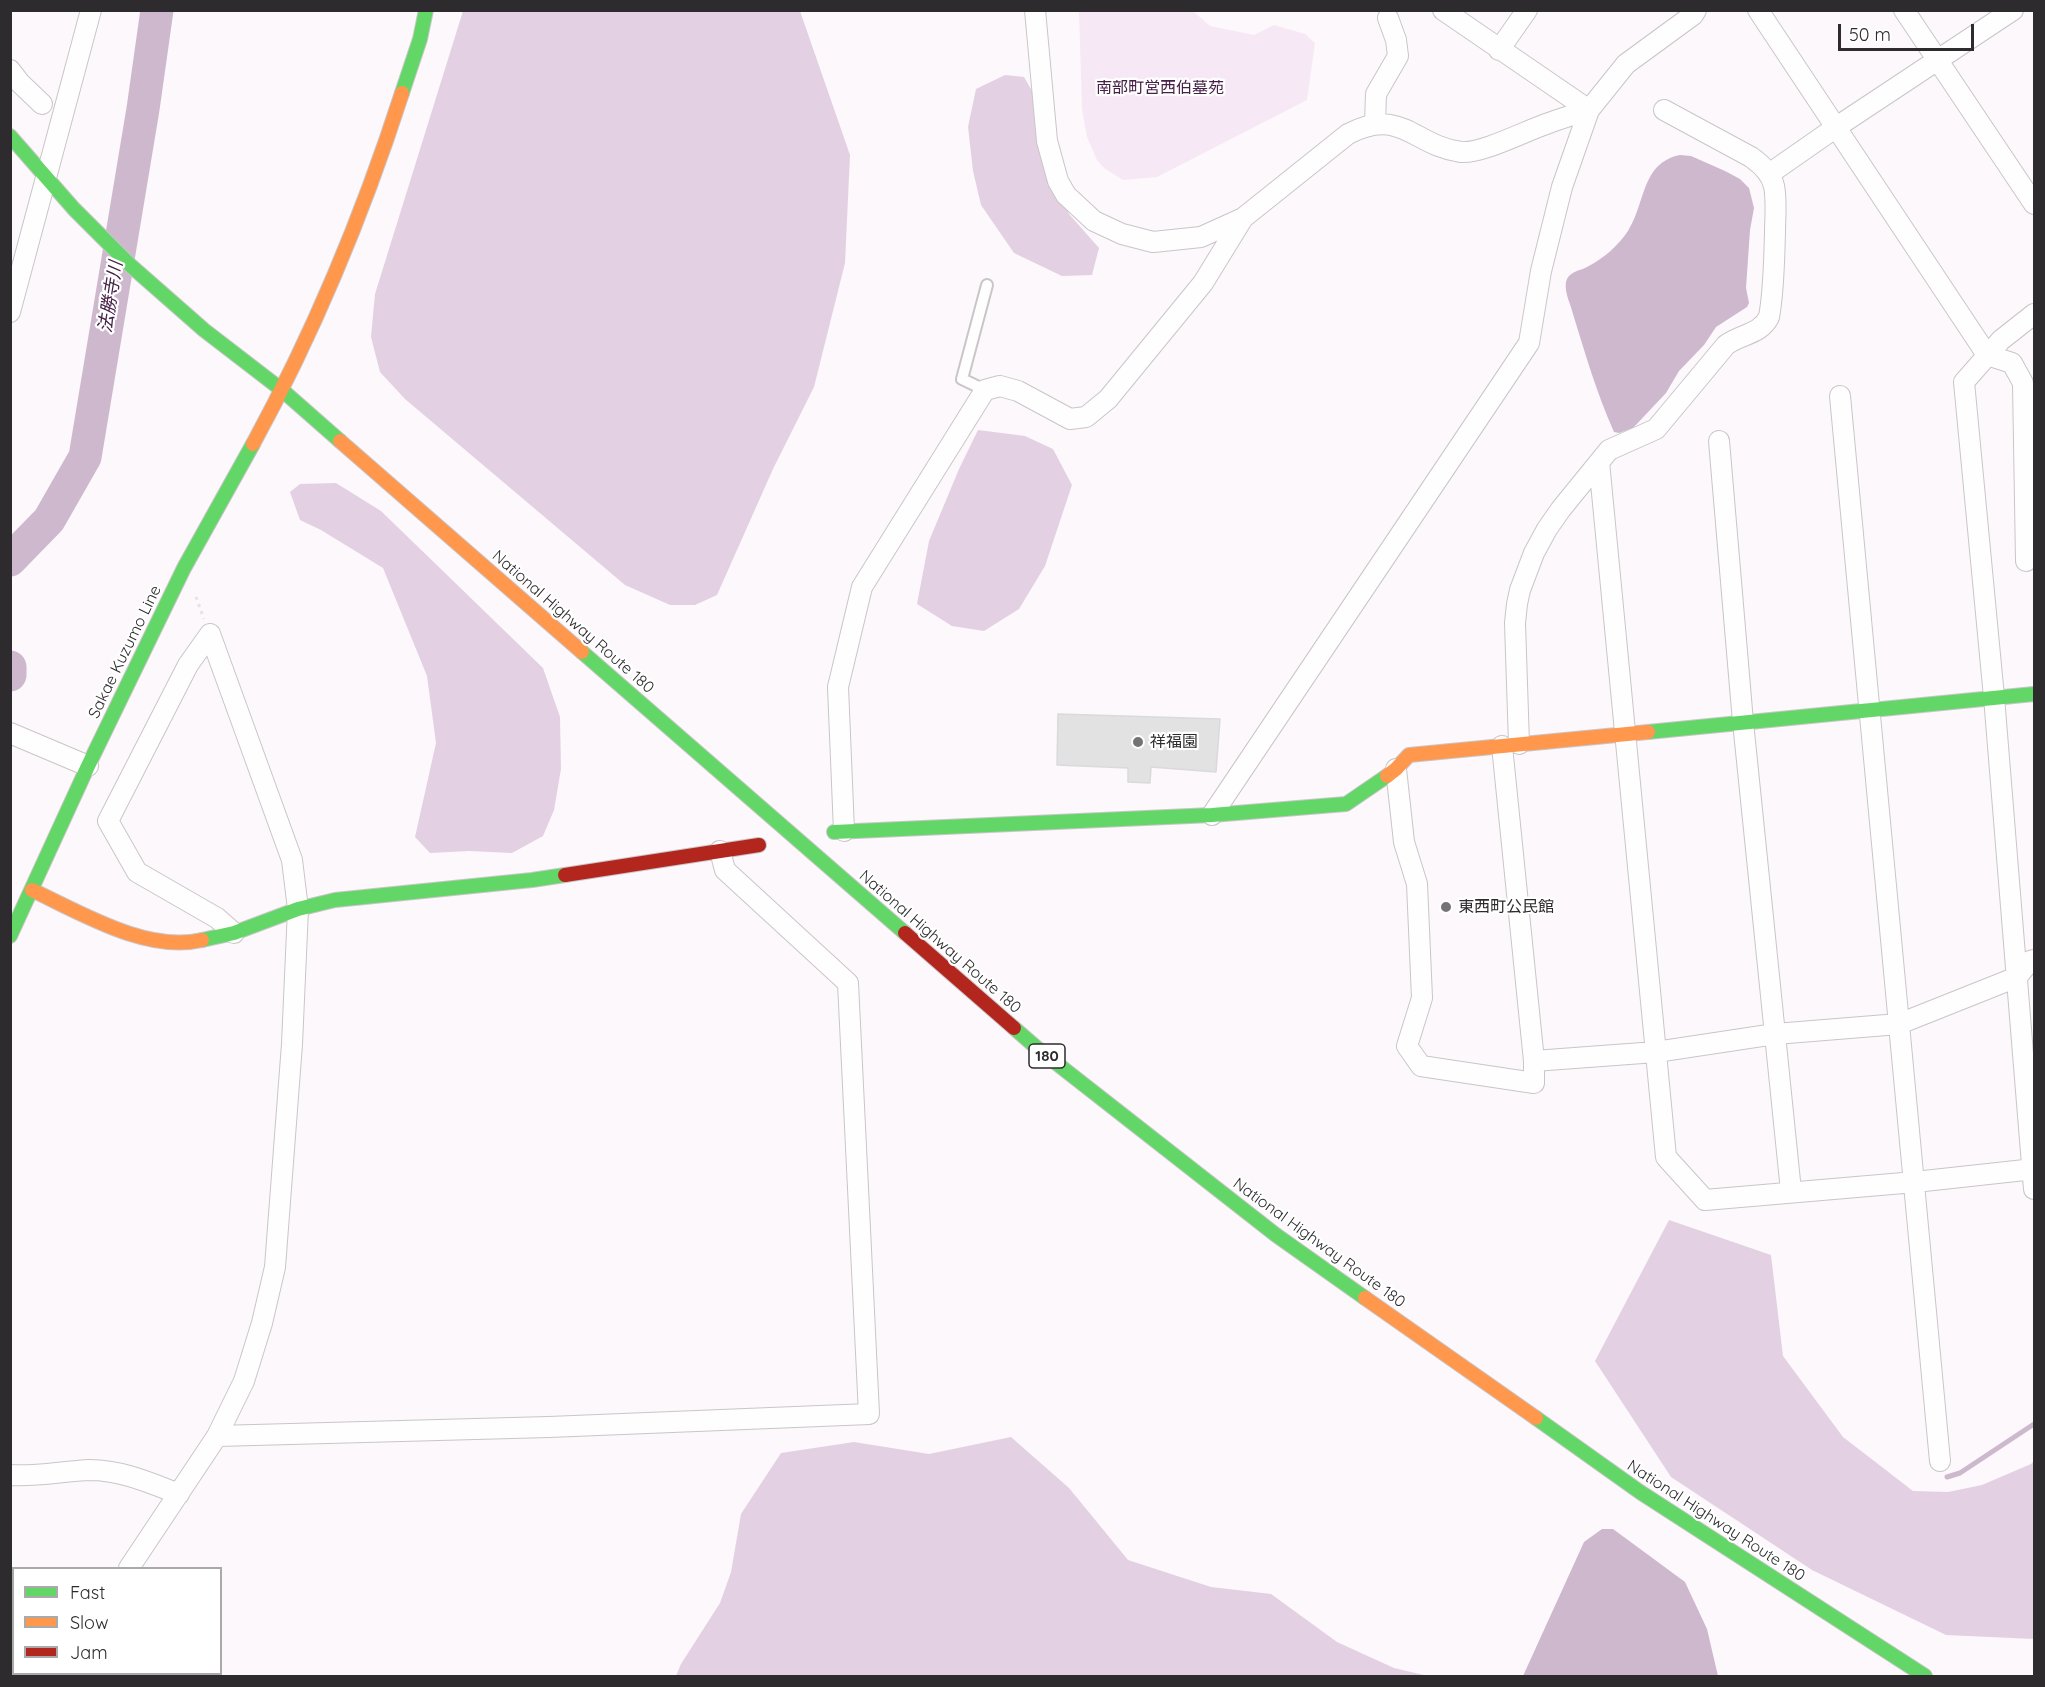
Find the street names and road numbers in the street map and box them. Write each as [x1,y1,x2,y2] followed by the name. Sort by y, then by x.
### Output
[488,546,658,698] street label: National Highway Route 180
[84,582,166,722] street label: Sakae Kuzumo Line
[855,866,1025,1018] street label: National Highway Route 180
[1029,1044,1065,1068] road number: 180
[1229,1174,1409,1312] street label: National Highway Route 180
[1623,1456,1809,1586] street label: National Highway Route 180

